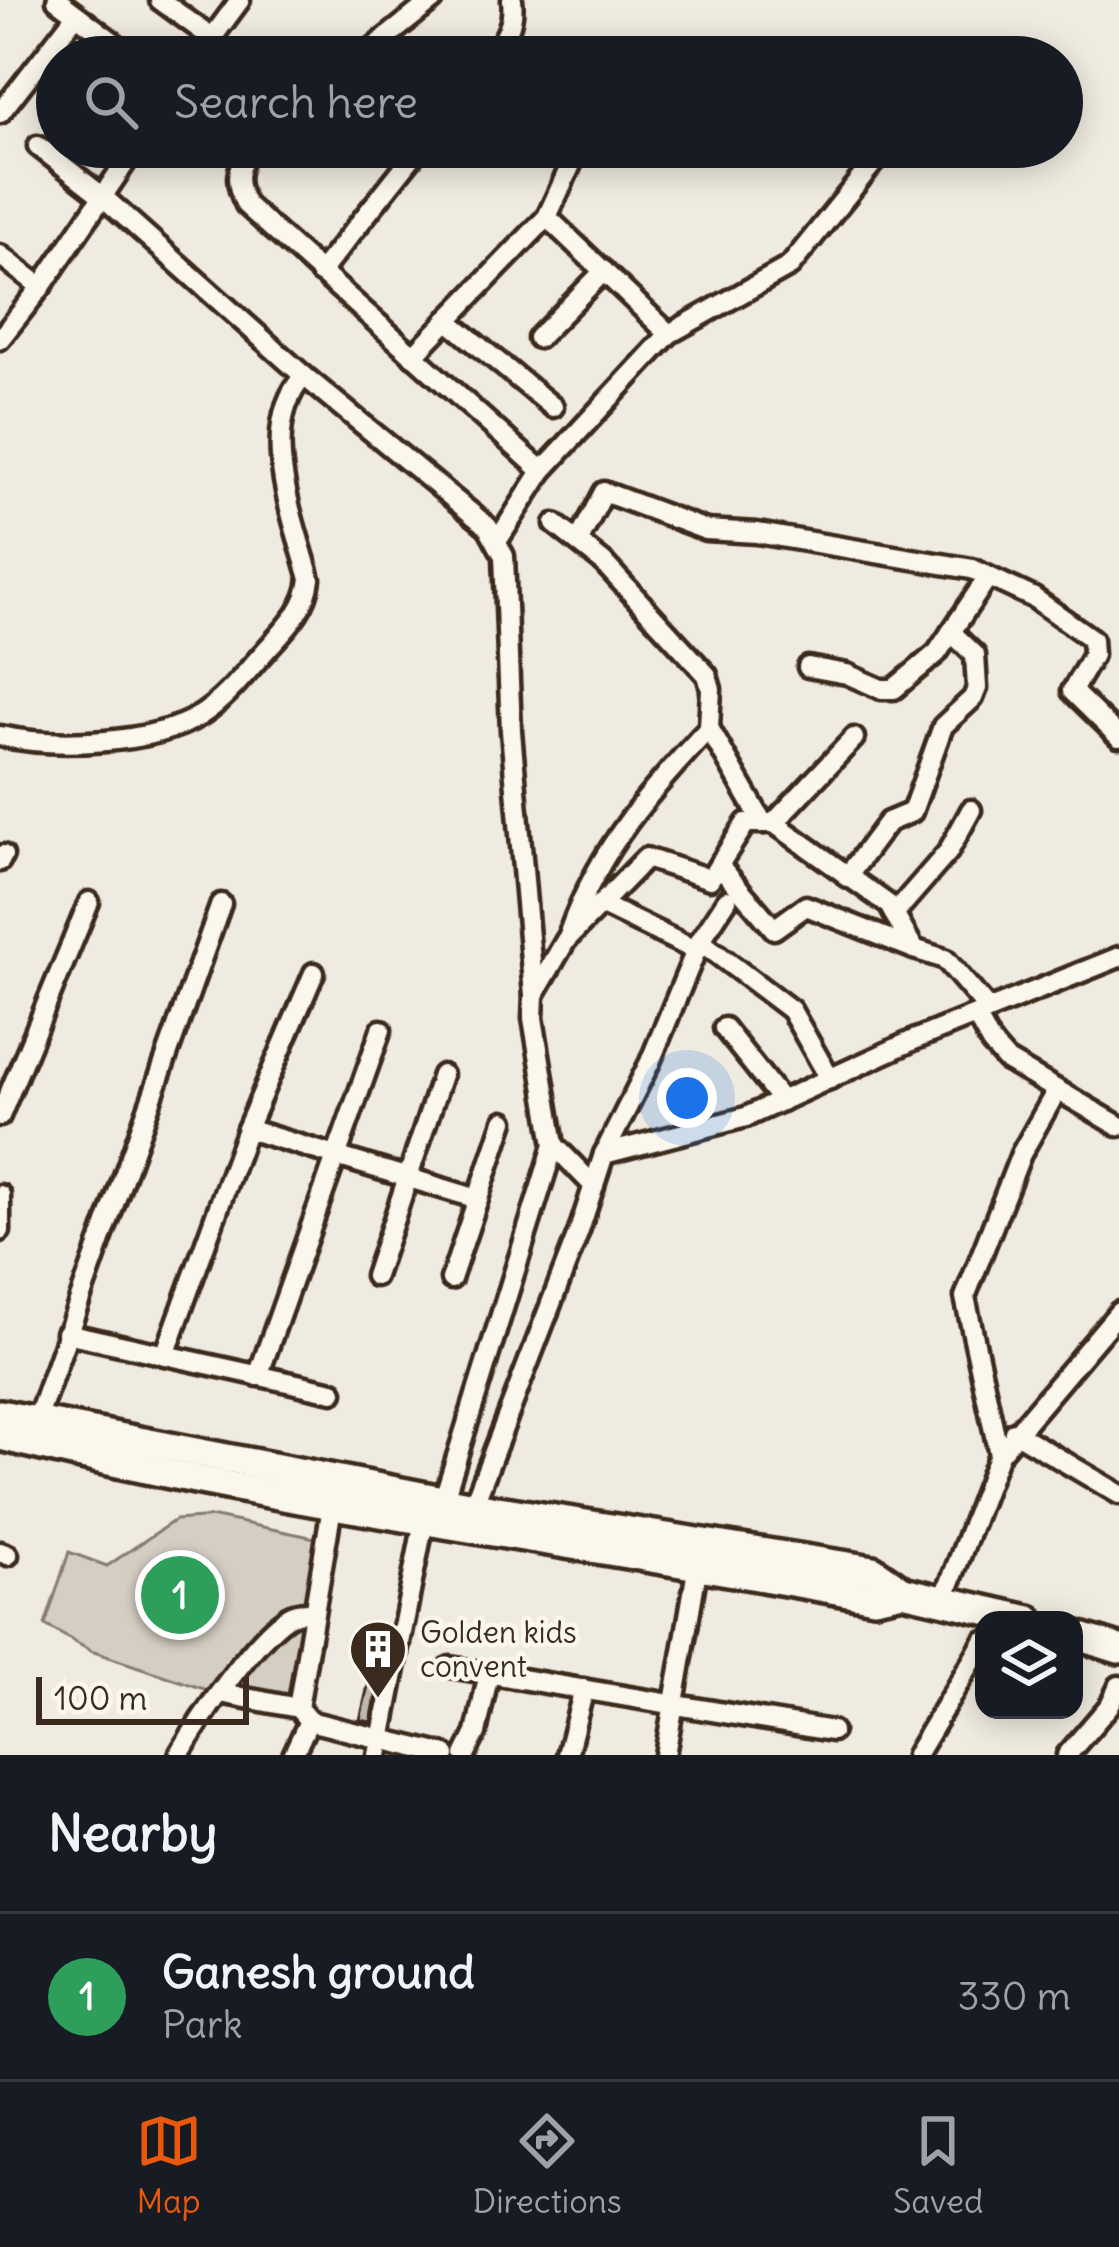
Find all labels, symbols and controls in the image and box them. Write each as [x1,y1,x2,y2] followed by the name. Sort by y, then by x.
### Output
[36,36,1083,168] search box
[78,69,144,135] icon: search
[174,74,418,130] text: Search here
[657,1068,717,1128] your location
[141,1550,219,1640] pin: 1
[975,1611,1083,1719] map controls
[975,1611,1083,1719] button: layers
[420,1613,577,1685] place label: Golden kids convent
[347,1618,409,1700] building icon: Golden kids convent
[36,1671,249,1724] scale bar
[54,1677,147,1719] text: 100 m
[48,1801,217,1865] text: Nearby
[162,1944,475,2000] text: Ganesh ground
[79,1972,95,2021] text: 1
[958,1972,1071,2021] text: 330 m
[162,2000,243,2049] text: Park
[136,2108,202,2222] tab: Map
[473,2108,622,2222] tab: Directions
[893,2108,983,2222] tab: Saved

